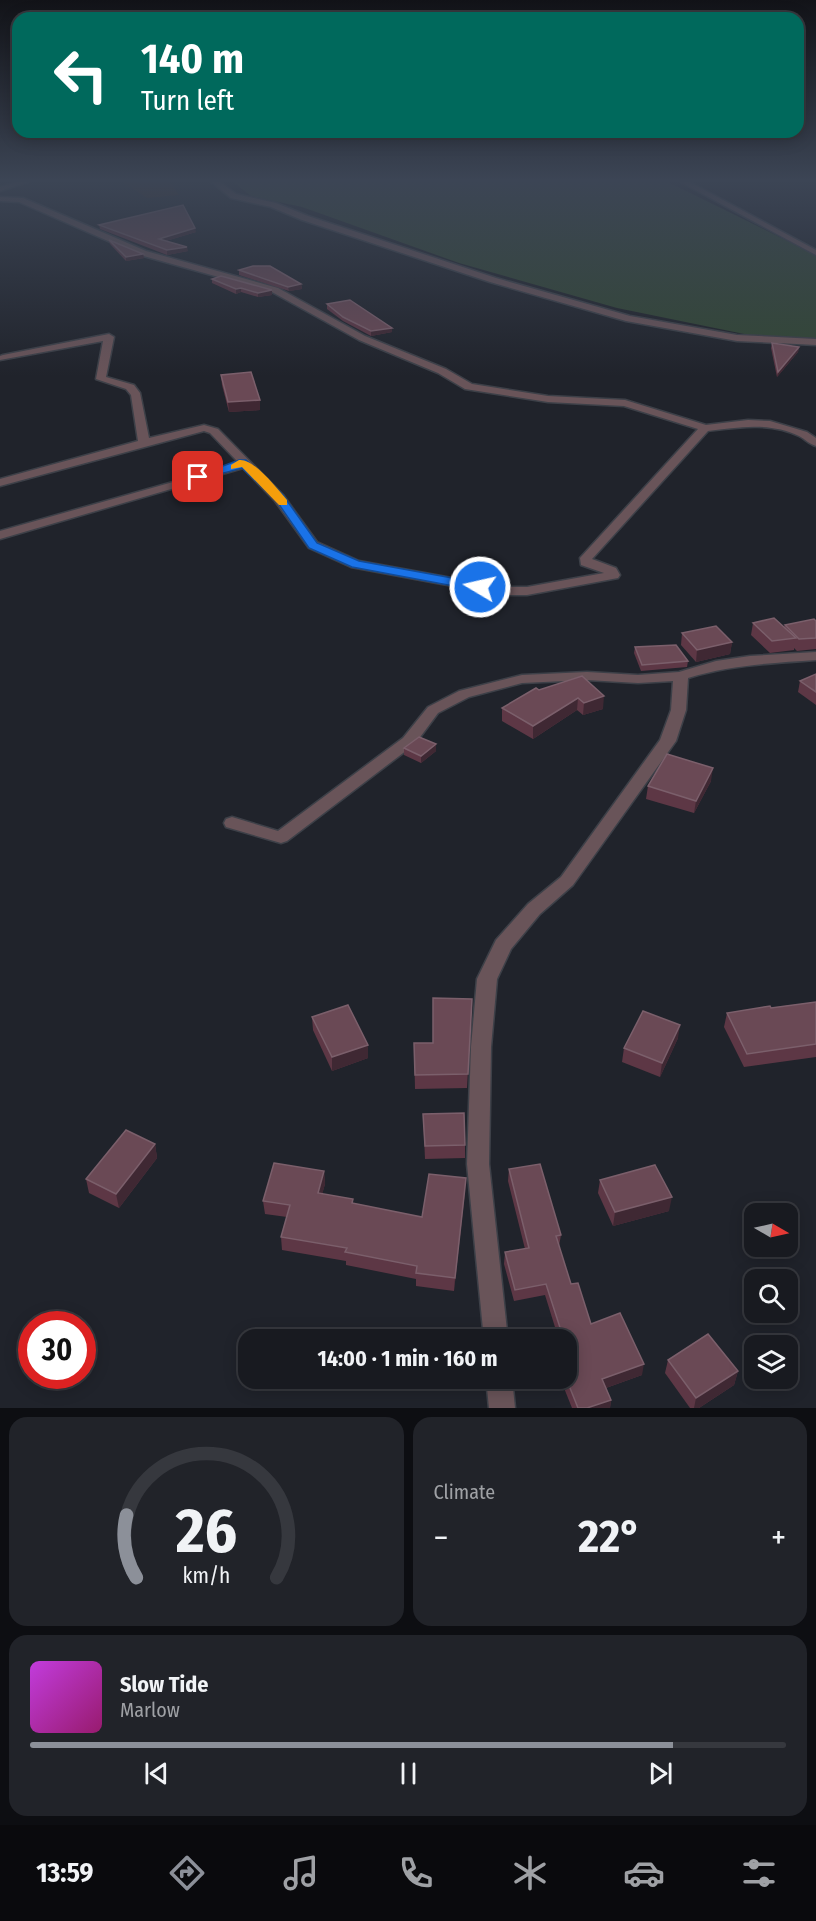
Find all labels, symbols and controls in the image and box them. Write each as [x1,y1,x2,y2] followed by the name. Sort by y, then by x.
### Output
[141,34,244,84] text: 140 m
[42,36,120,114] icon: left
[141,85,234,117] text: Turn left
[172,451,223,502] pin
[181,460,214,493] icon: arrive
[448,555,512,619] position arrow
[744,1203,798,1257] north arrow
[744,1203,798,1389] map controls
[744,1269,798,1323] button: search
[18,1311,96,1389] speed limit sign: 30
[744,1335,798,1389] button: layers
[317,1345,498,1372] text: 14:00 · 1 min · 160 m
[434,1480,495,1504] text: Climate
[174,1494,237,1569] text: 26
[578,1510,641,1564] text: 22°
[434,1518,448,1558] text: −
[771,1518,786,1558] text: +
[182,1564,230,1590] text: km/h
[120,1671,208,1698] text: Slow Tide
[120,1698,180,1722] text: Marlow
[140,1757,173,1790] icon: previous
[392,1757,425,1790] icon: pause
[644,1757,677,1790] icon: next
[166,1852,208,1894] icon: directions
[280,1852,322,1894] icon: music
[395,1852,437,1894] icon: phone
[509,1852,551,1894] icon: climate
[623,1852,665,1894] icon: car
[738,1852,780,1894] icon: filters
[36,1857,94,1889] text: 13:59

